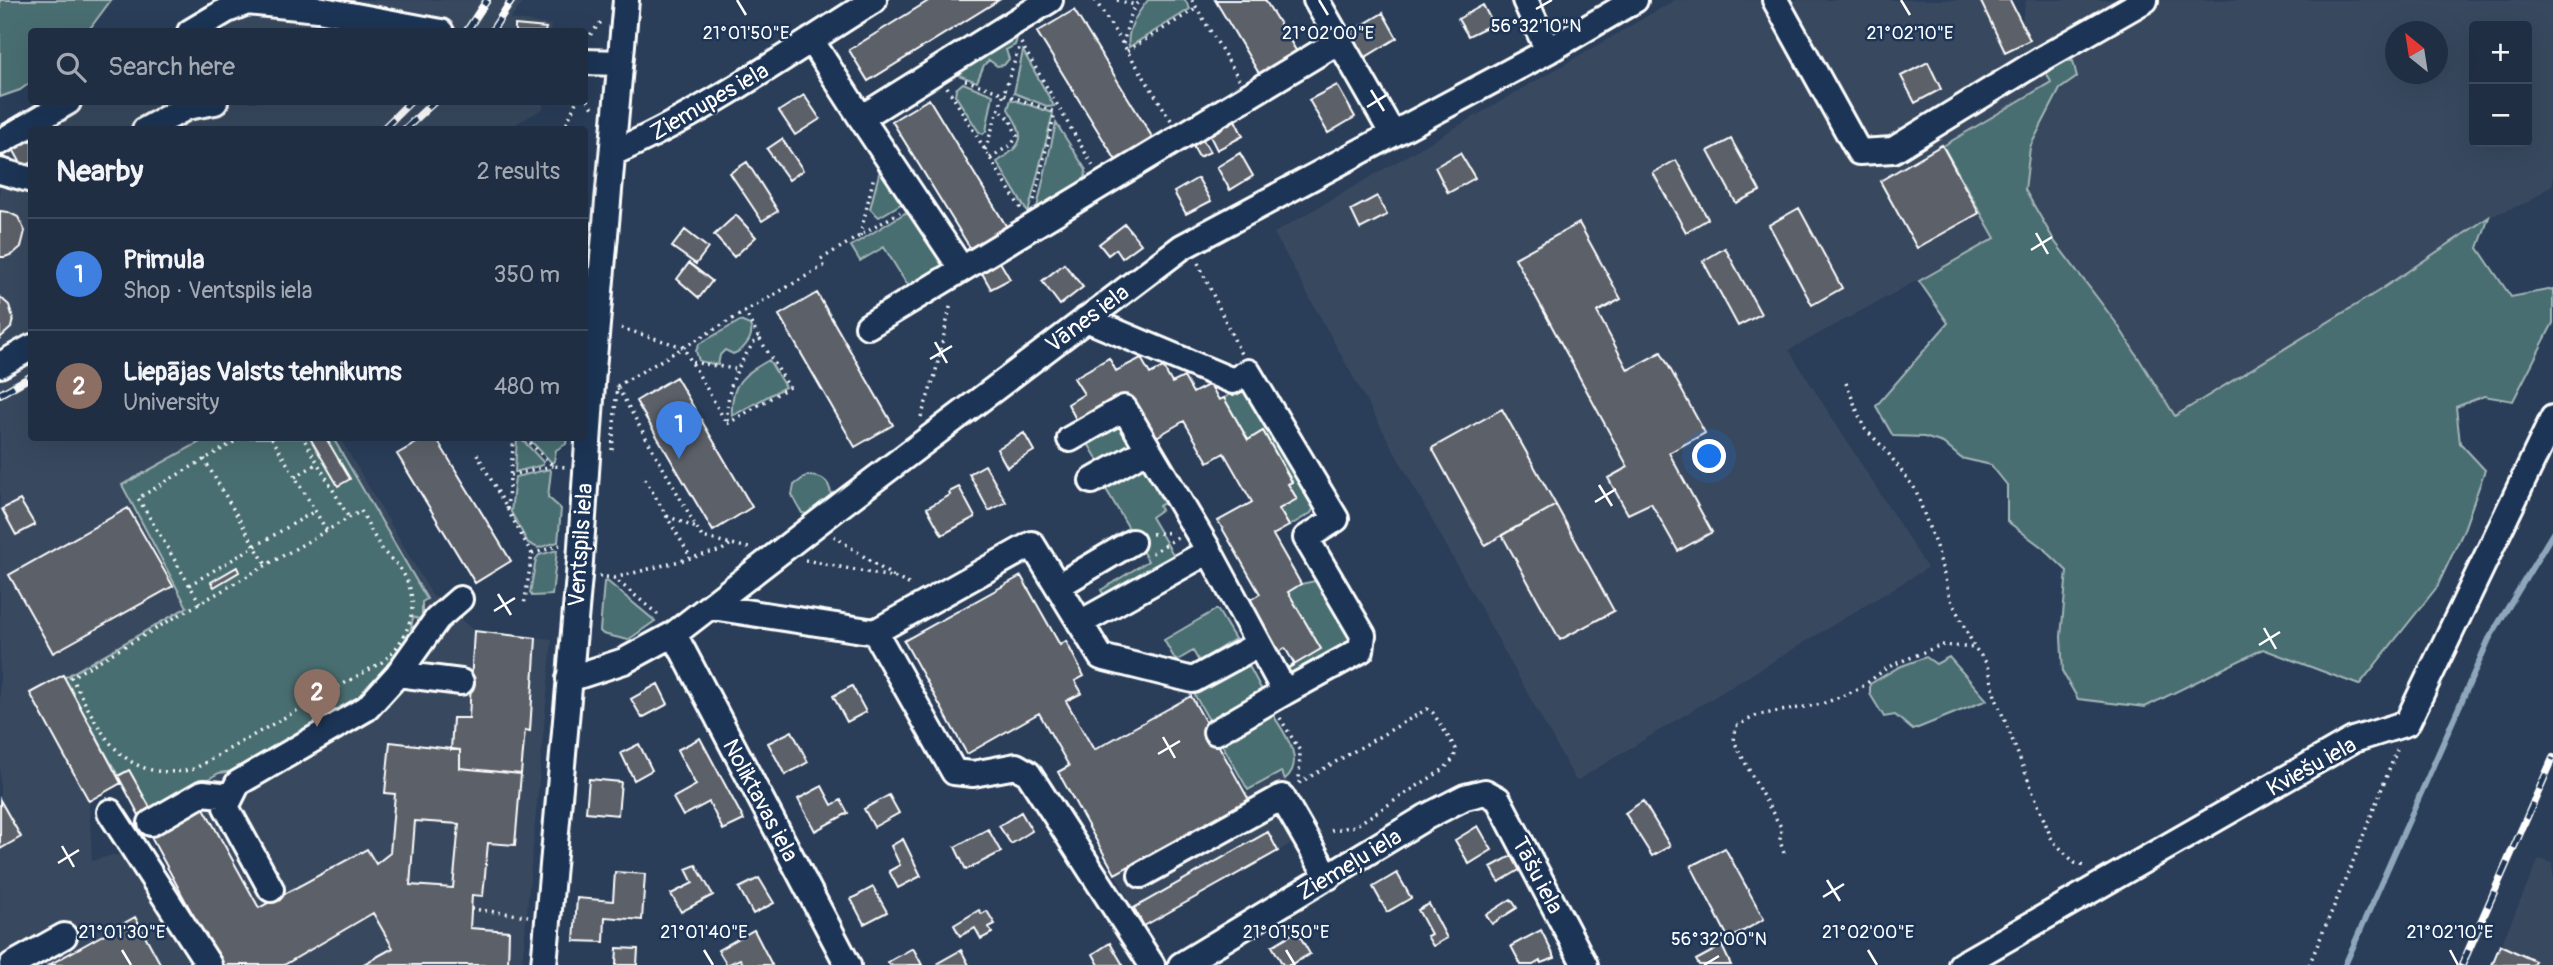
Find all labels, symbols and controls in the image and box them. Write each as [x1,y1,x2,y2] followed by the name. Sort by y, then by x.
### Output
[1491,15,1581,38] text: 56°32'10"N
[2385,21,2448,84] north arrow
[2469,21,2532,147] map controls
[2469,21,2532,84] button: +
[703,22,789,45] text: 21°01'50"E
[1282,22,1374,45] text: 21°02'00"E
[1867,22,1953,45] text: 21°02'10"E
[28,28,588,105] search box
[52,48,90,86] icon: search
[108,51,235,83] text: Search here
[645,56,774,147] street label: Ziemupes iela
[2469,84,2532,147] button: −
[56,153,143,190] text: Nearby
[477,157,560,186] text: 2 results
[123,244,205,276] text: Primula
[75,260,84,289] text: 1
[494,260,560,289] text: 350 m
[123,276,312,305] text: Shop · Ventspils iela
[1040,278,1135,359] street label: Vānes iela
[123,356,402,388] text: Liepājas Valsts tehnikums
[73,372,85,401] text: 2
[494,372,560,401] text: 480 m
[123,388,219,417] text: University
[656,401,702,459] pin: 1
[1692,439,1726,473] your location
[562,482,599,608] street label: Ventspils iela
[294,669,340,727] pin: 2
[2261,730,2361,803] street label: Kviešu iela
[716,734,805,867] street label: Noliktavas iela
[1292,822,1407,907] street label: Ziemeļu iela
[1505,832,1570,919] street label: Tāšu iela
[79,921,165,944] text: 21°01'30"E
[660,921,748,944] text: 21°01'40"E
[1243,921,1329,944] text: 21°01'50"E
[1822,921,1914,944] text: 21°02'00"E
[2407,921,2493,944] text: 21°02'10"E
[1671,928,1767,951] text: 56°32'00"N

